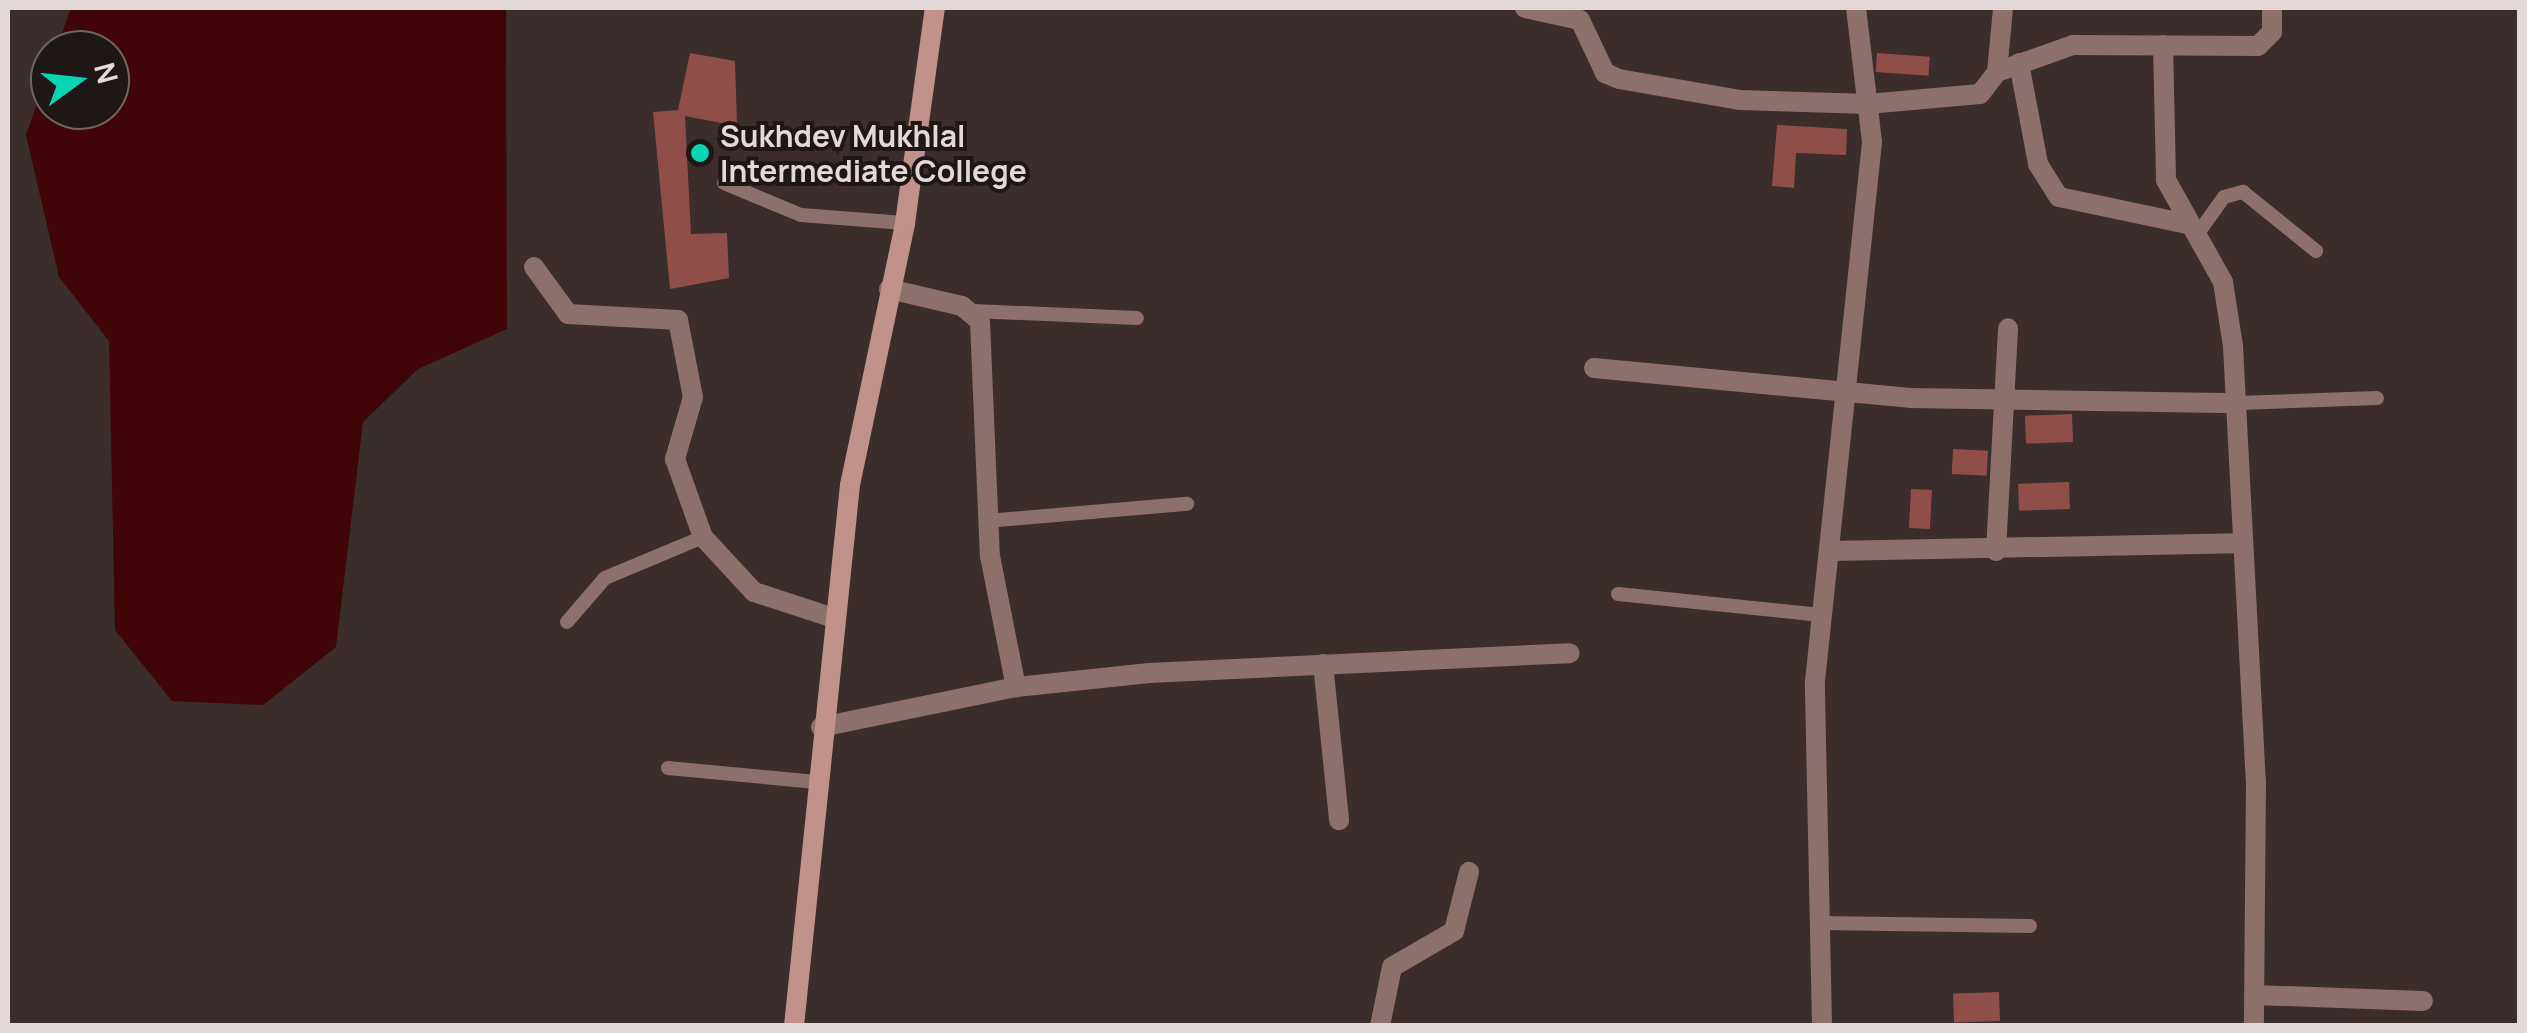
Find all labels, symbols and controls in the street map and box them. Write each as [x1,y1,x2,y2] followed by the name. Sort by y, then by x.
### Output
[30,30,130,130] north arrow
[86,58,128,87] text: N
[720,118,1027,188] place label: Sukhdev Mukhlal Intermediate College
[689,142,711,164] marker: Sukhdev Mukhlal Intermediate College

